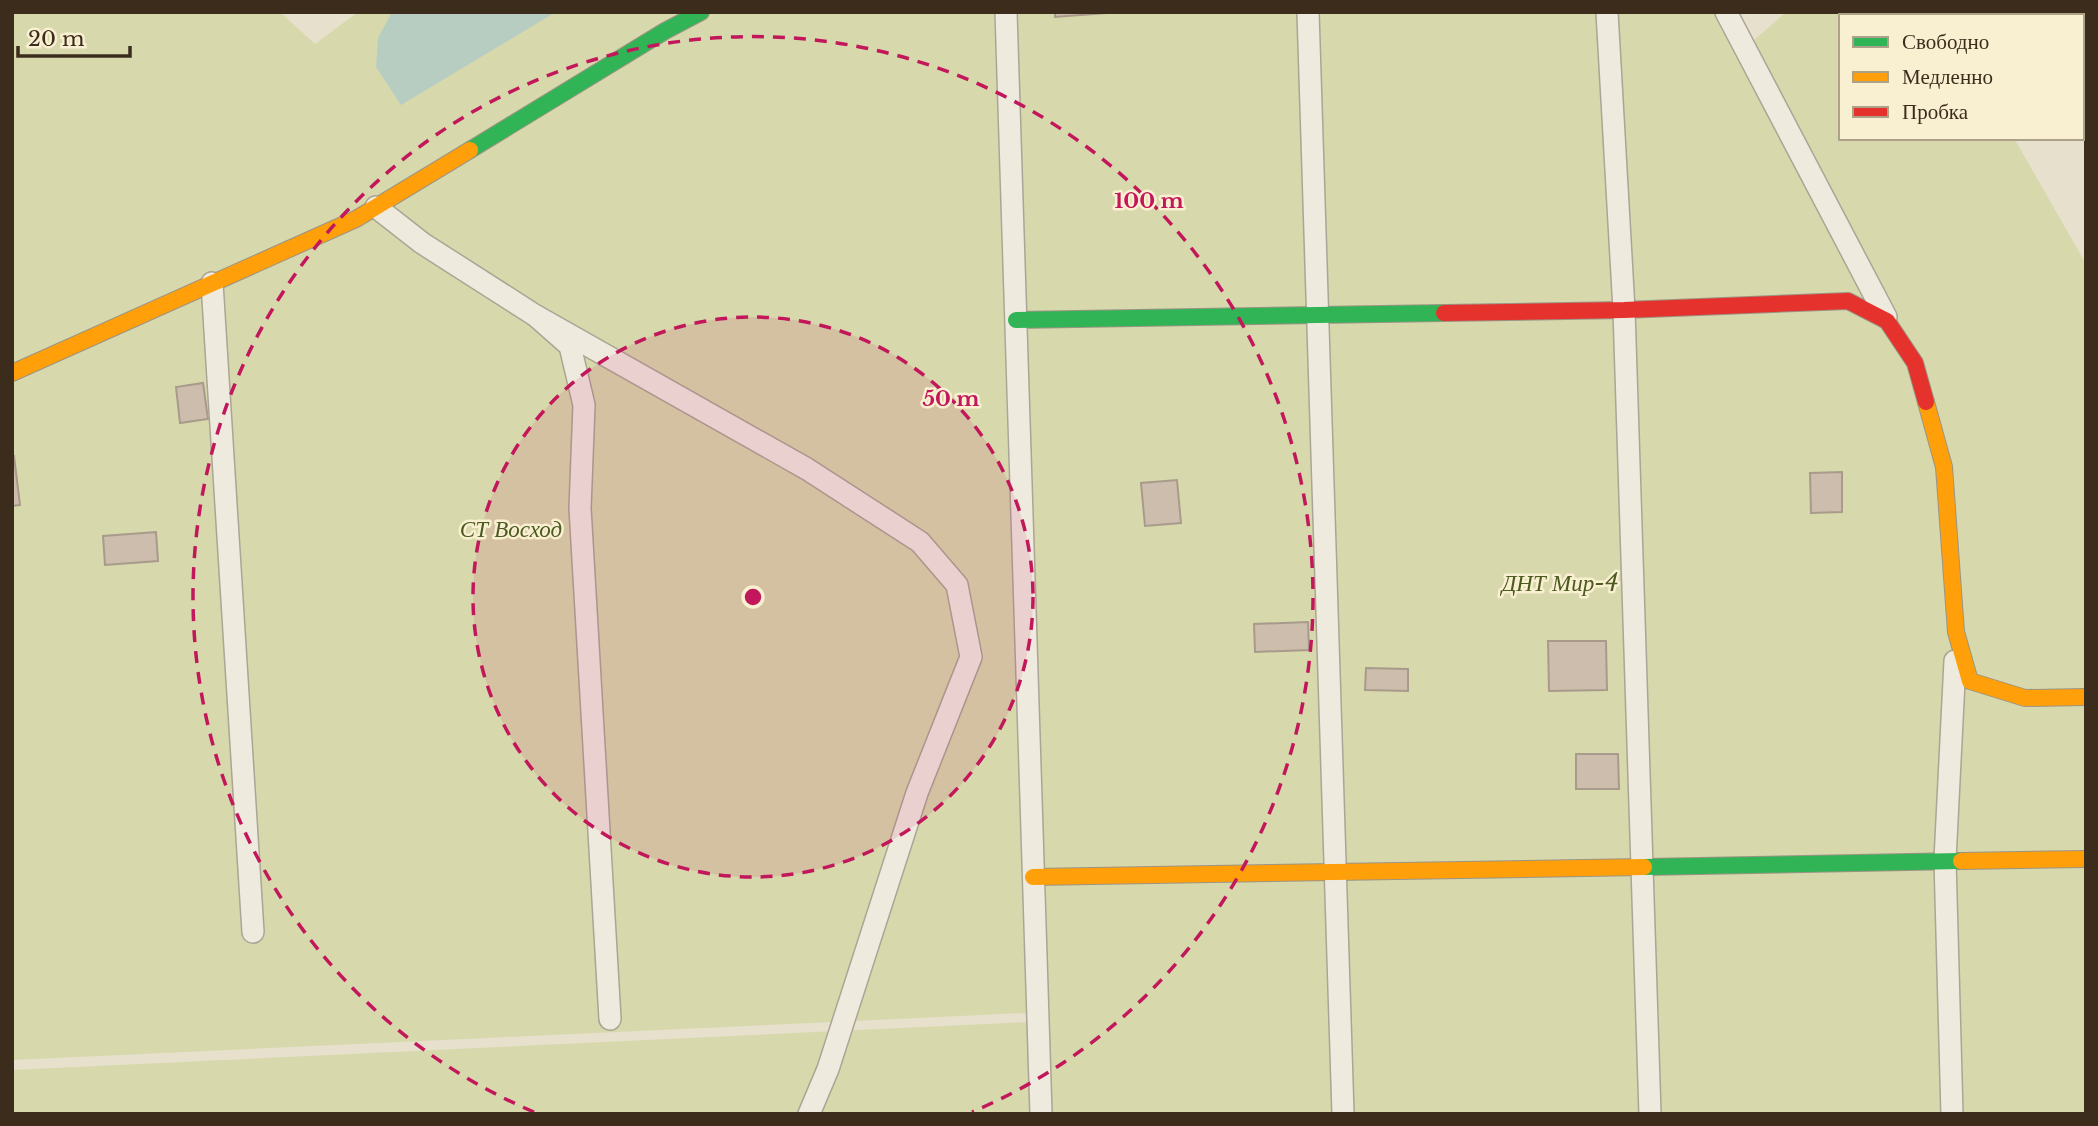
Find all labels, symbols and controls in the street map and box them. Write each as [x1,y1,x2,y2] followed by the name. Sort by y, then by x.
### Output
[18,14,130,58] scale bar
[1839,14,2084,140] legend
[28,26,85,52] text: 20 m
[1902,29,1989,55] text: Свободно
[1902,64,1993,90] text: Медленно
[1902,99,1969,125] text: Пробка
[1114,188,1184,214] text: 100 m
[922,386,980,412] text: 50 m
[460,515,562,543] park label: СТ Восход
[1500,569,1618,597] park label: ДНТ Мир-4
[741,585,765,609] centre of rings

